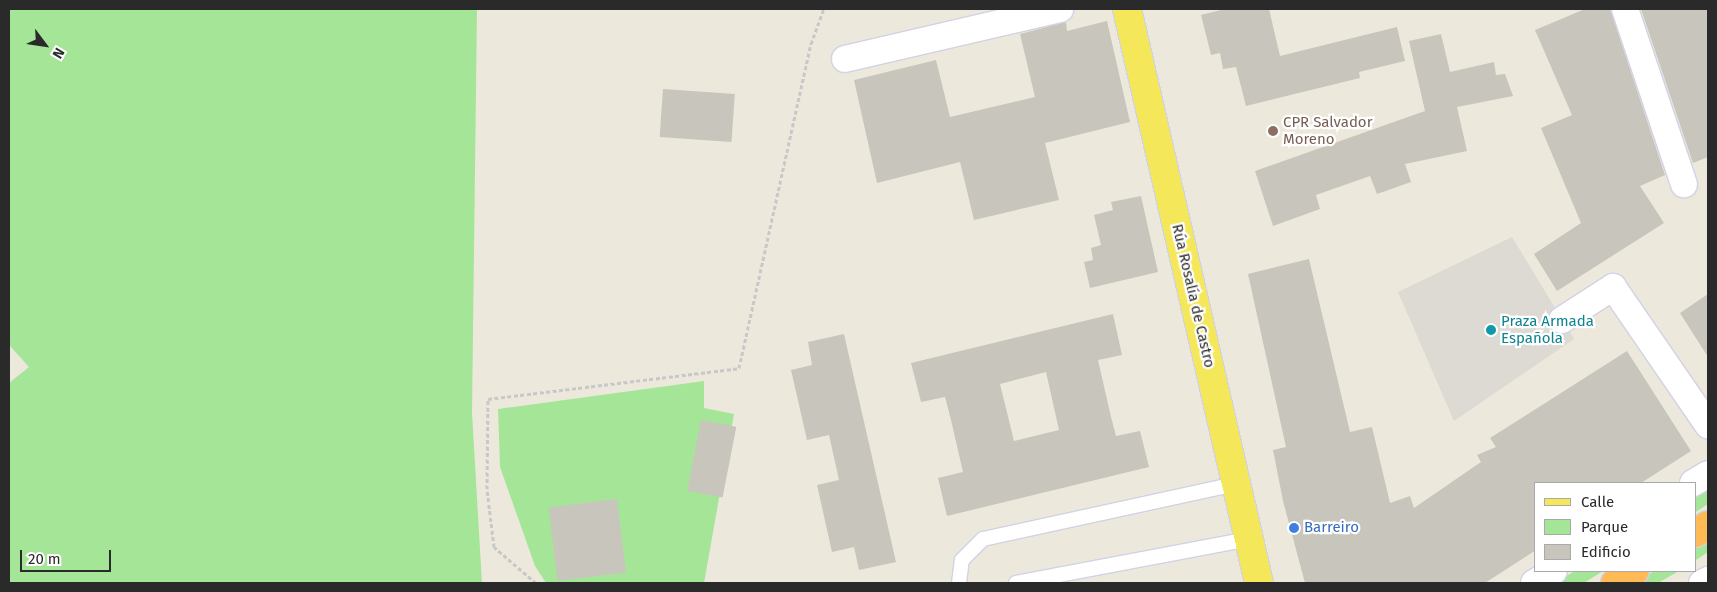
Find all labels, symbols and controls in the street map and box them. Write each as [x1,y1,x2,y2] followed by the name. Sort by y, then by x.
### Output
[20,20,70,70] north arrow
[49,45,68,61] text: N
[1283,113,1372,148] place label: CPR Salvador Moreno
[1267,125,1279,137] marker: CPR Salvador Moreno
[1168,222,1218,370] street label: Rúa Rosalía de Castro
[1501,312,1594,347] place label: Praza Armada Española
[1485,324,1497,336] marker: Praza Armada Española
[1534,482,1697,572] legend
[1581,493,1614,511] text: Calle
[1581,518,1628,536] text: Parque
[1304,519,1359,537] place label: Barreiro
[1288,522,1300,534] marker: Barreiro
[22,540,114,572] scale bar
[1581,543,1631,561] text: Edificio
[28,550,61,568] text: 20 m

